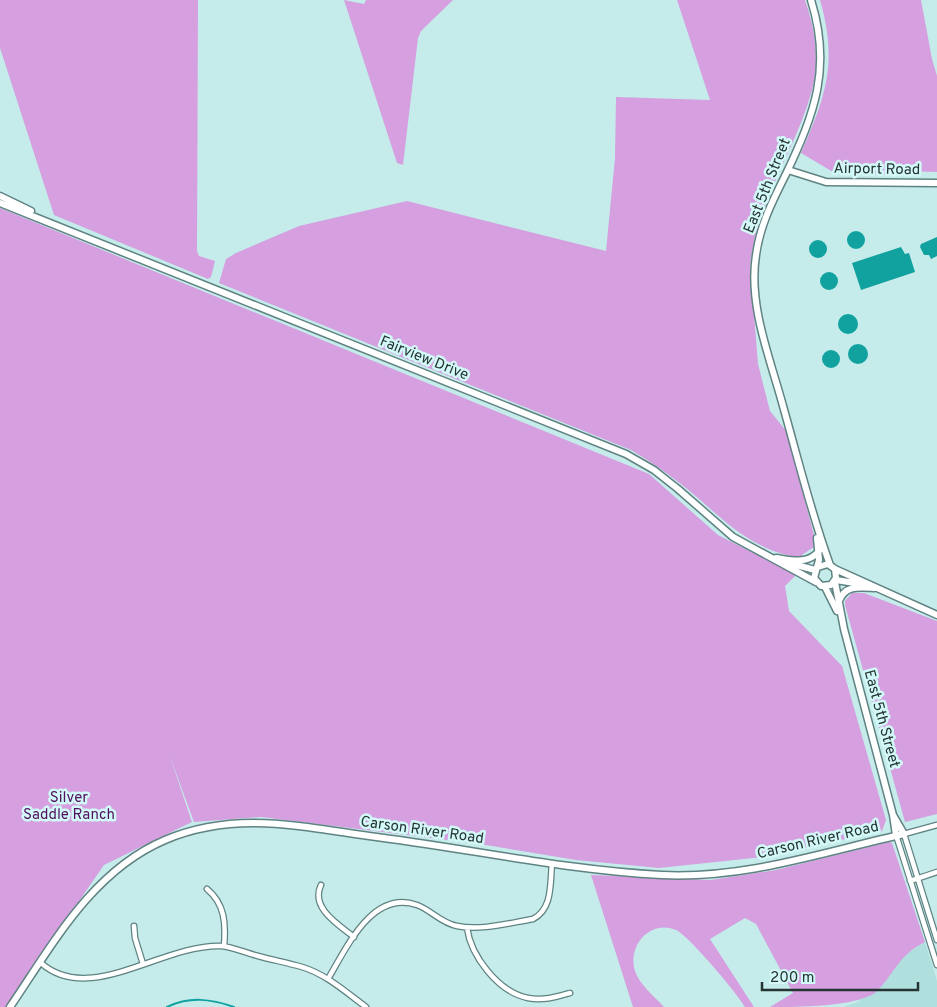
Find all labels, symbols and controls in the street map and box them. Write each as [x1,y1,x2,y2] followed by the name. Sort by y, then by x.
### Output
[740,136,796,236] street label: East 5th Street
[833,160,921,180] street label: Airport Road
[377,333,471,385] street label: Fairview Drive
[859,668,903,770] street label: East 5th Street
[23,789,115,825] park label: Silver Saddle Ranch
[359,813,485,849] street label: Carson River Road
[755,818,881,864] street label: Carson River Road
[762,960,918,992] scale bar
[770,969,815,988] text: 200 m

